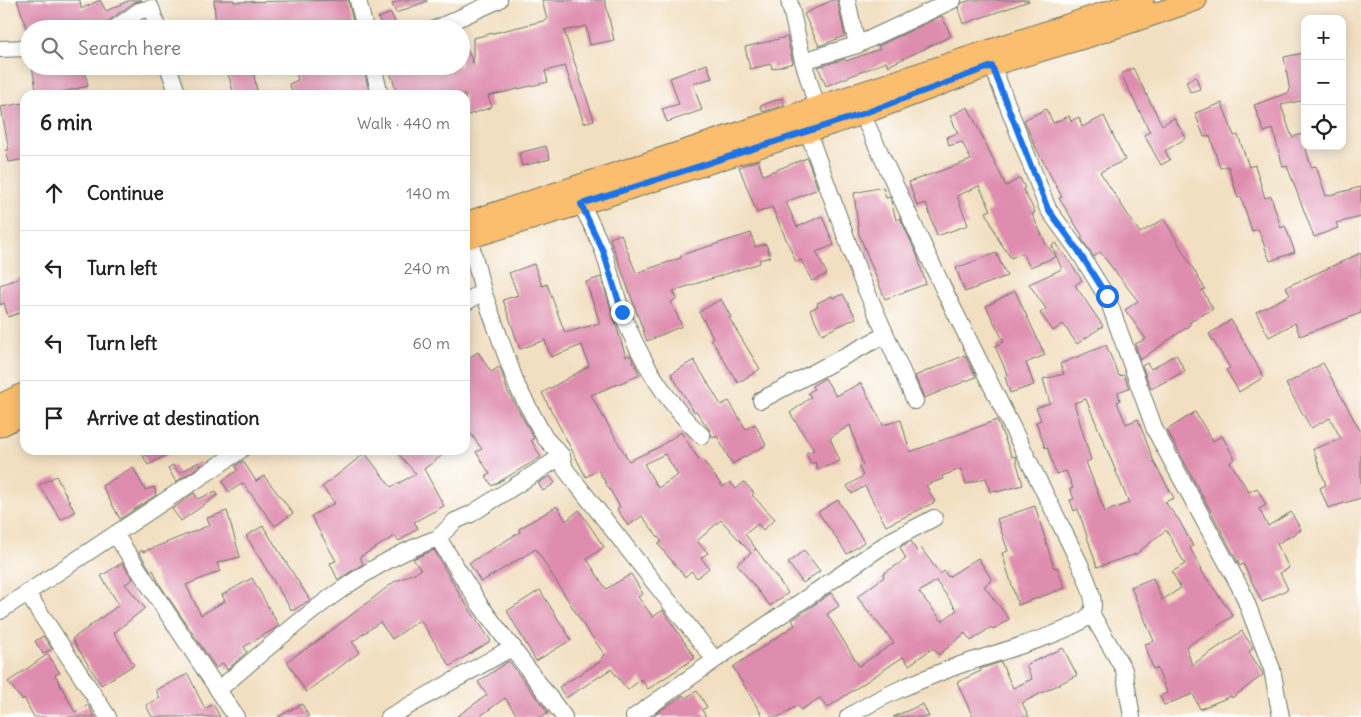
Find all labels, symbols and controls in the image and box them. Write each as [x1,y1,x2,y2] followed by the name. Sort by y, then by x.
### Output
[1301,15,1346,150] map controls
[1301,15,1346,60] button: +
[20,20,470,75] search box
[38,34,66,62] icon: search
[78,36,181,60] text: Search here
[1301,60,1346,105] button: −
[1301,105,1346,150] button: locate
[40,109,92,136] text: 6 min
[357,113,450,133] text: Walk · 440 m
[40,179,68,207] icon: ahead
[87,181,164,205] text: Continue
[406,183,450,203] text: 140 m
[40,254,68,282] icon: left
[87,256,157,280] text: Turn left
[404,258,450,278] text: 240 m
[1096,285,1119,308] route start
[611,301,634,324] route end
[40,329,68,357] icon: left
[87,331,157,355] text: Turn left
[412,333,450,353] text: 60 m
[40,404,68,432] icon: arrive
[87,406,260,430] text: Arrive at destination

